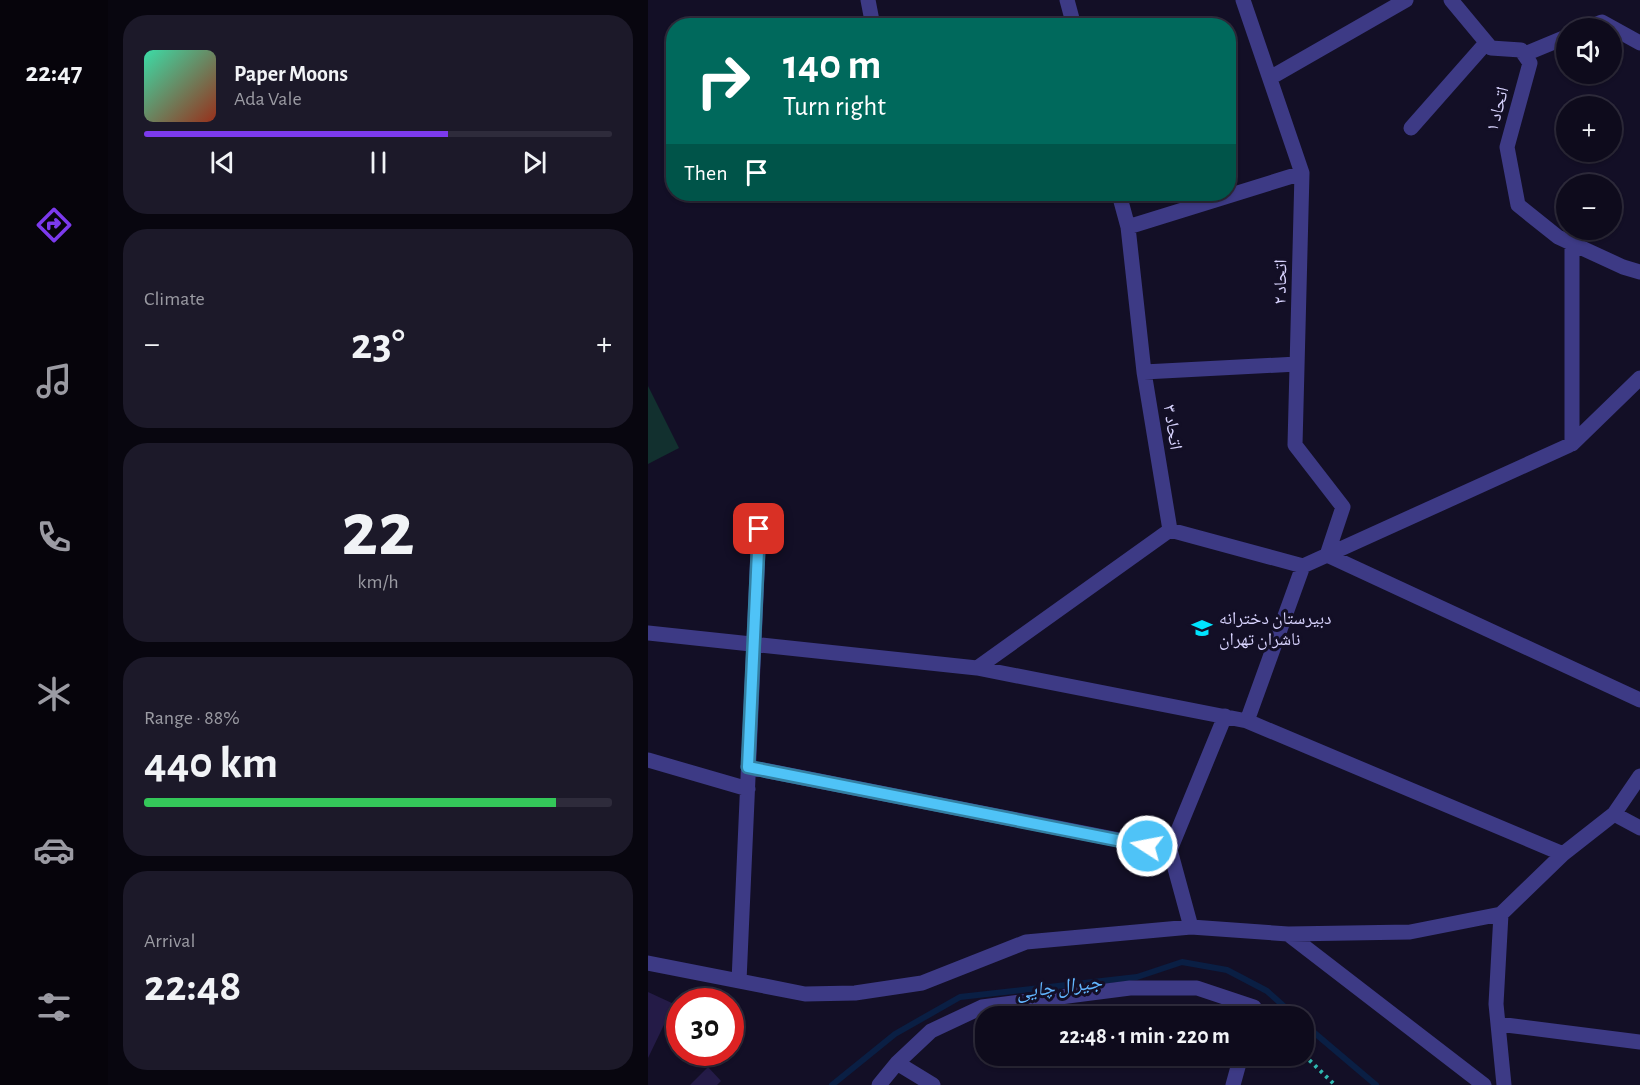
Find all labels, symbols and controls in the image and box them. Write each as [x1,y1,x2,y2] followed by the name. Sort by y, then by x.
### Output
[1556,18,1622,240] map controls
[1556,18,1622,84] button: sound
[684,42,762,120] icon: right
[783,44,881,86] text: 140 m
[26,59,82,86] text: 22:47
[234,63,348,85] text: Paper Moons
[1483,85,1513,134] street label: اتحاد ۱
[234,89,302,109] text: Ada Vale
[783,93,886,120] text: Turn right
[1556,96,1622,162] button: +
[206,146,239,179] icon: previous
[362,146,395,179] icon: pause
[518,146,551,179] icon: next
[740,156,773,189] icon: arrive
[684,162,728,184] text: Then
[1556,174,1622,240] button: −
[33,204,75,246] icon: directions
[1272,259,1290,305] street label: اتحاد ۲
[144,289,205,309] text: Climate
[351,322,405,367] text: 23°
[144,328,160,361] text: −
[596,328,612,361] text: +
[33,360,75,402] icon: music
[1160,403,1184,451] street label: اتحاد ۳
[341,492,415,570] text: 22
[733,503,784,554] pin
[742,512,775,545] icon: arrive
[33,516,75,558] icon: phone
[357,572,399,592] text: km/h
[1219,610,1332,650] place label: دبیرستان دخترانه ناشران تهران
[1190,616,1214,640] school or university icon: دبیرستان دخترانه ناشران تهران
[33,673,75,715] icon: climate
[144,708,240,728] text: Range · 88%
[144,741,278,786] text: 440 km
[1115,814,1179,878] position arrow
[33,829,75,871] icon: car
[144,931,195,951] text: Arrival
[144,964,242,1009] text: 22:48
[1015,972,1104,1004] water label: جیرال چایی
[33,986,75,1028] icon: filters
[666,988,744,1066] speed limit sign: 30
[1059,1025,1230,1047] text: 22:48 · 1 min · 220 m

